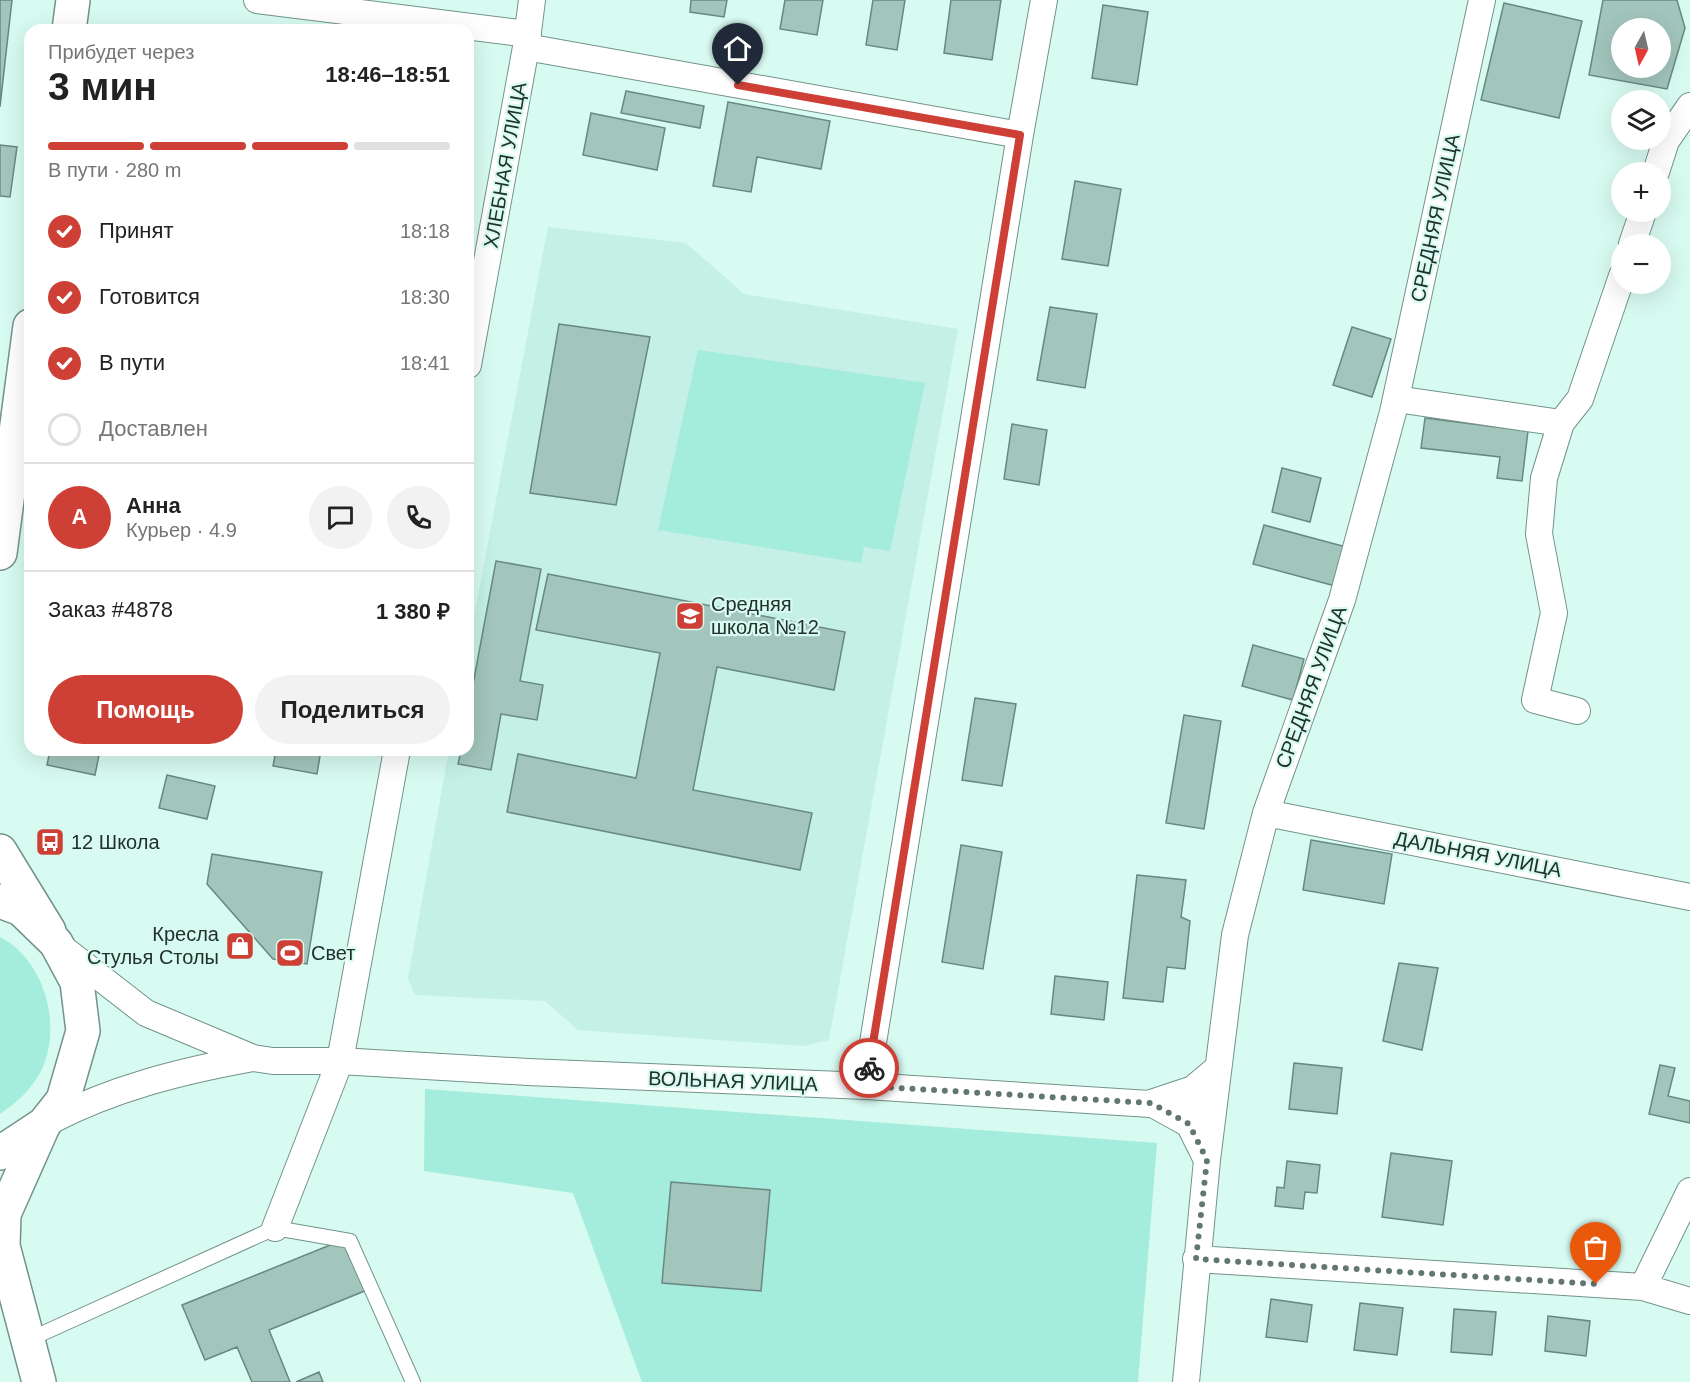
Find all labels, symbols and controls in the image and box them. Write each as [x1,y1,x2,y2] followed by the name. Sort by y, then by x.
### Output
[1611,18,1671,78] north arrow
[1611,18,1671,294] map controls
[712,23,763,85] pin
[721,32,754,65] icon: home
[48,41,194,63] text: Прибудет через
[325,62,450,87] text: 18:46–18:51
[48,65,157,108] text: 3 мин
[480,80,531,250] street label: ХЛЕБНАЯ УЛИЦА
[1611,90,1671,150] button: layers
[1406,131,1464,304] street label: СРЕДНЯЯ УЛИЦА
[48,159,181,181] text: В пути · 280 m
[1611,162,1671,222] button: +
[48,215,81,248] icon: check
[99,218,173,243] text: Принят
[400,220,450,242] text: 18:18
[1611,234,1671,294] button: −
[48,281,81,314] icon: check
[99,284,200,309] text: Готовится
[400,286,450,308] text: 18:30
[48,347,81,380] icon: check
[99,350,165,375] text: В пути
[400,352,450,374] text: 18:41
[99,416,208,441] text: Доставлен
[309,486,372,549] button: chat
[387,486,450,549] button: phone
[126,493,181,518] text: Анна
[72,504,87,529] text: А
[126,519,237,541] text: Курьер · 4.9
[711,593,819,638] place label: Средняя школа №12
[48,597,173,622] text: Заказ #4878
[376,599,450,624] text: 1 380 ₽
[674,600,706,632] school or university icon: Средняя школа №12
[1271,602,1351,771] street label: СРЕДНЯЯ УЛИЦА
[48,675,243,744] button: Помощь
[255,675,450,744] button: Поделиться
[34,826,66,858] bus stop icon: 12 Школа
[1392,827,1564,881] street label: ДАЛЬНЯЯ УЛИЦА
[71,831,160,853] place label: 12 Школа
[87,923,220,968] place label: Кресла Стулья Столы
[224,930,256,962] shop icon: Кресла Стулья Столы
[274,937,306,969] sports icon: Свет
[311,942,355,964] place label: Свет
[839,1038,899,1098] courier
[853,1052,886,1085] icon: bike
[648,1067,819,1095] street label: ВОЛЬНАЯ УЛИЦА
[1570,1222,1621,1284] pin
[1579,1231,1612,1264] icon: bag

